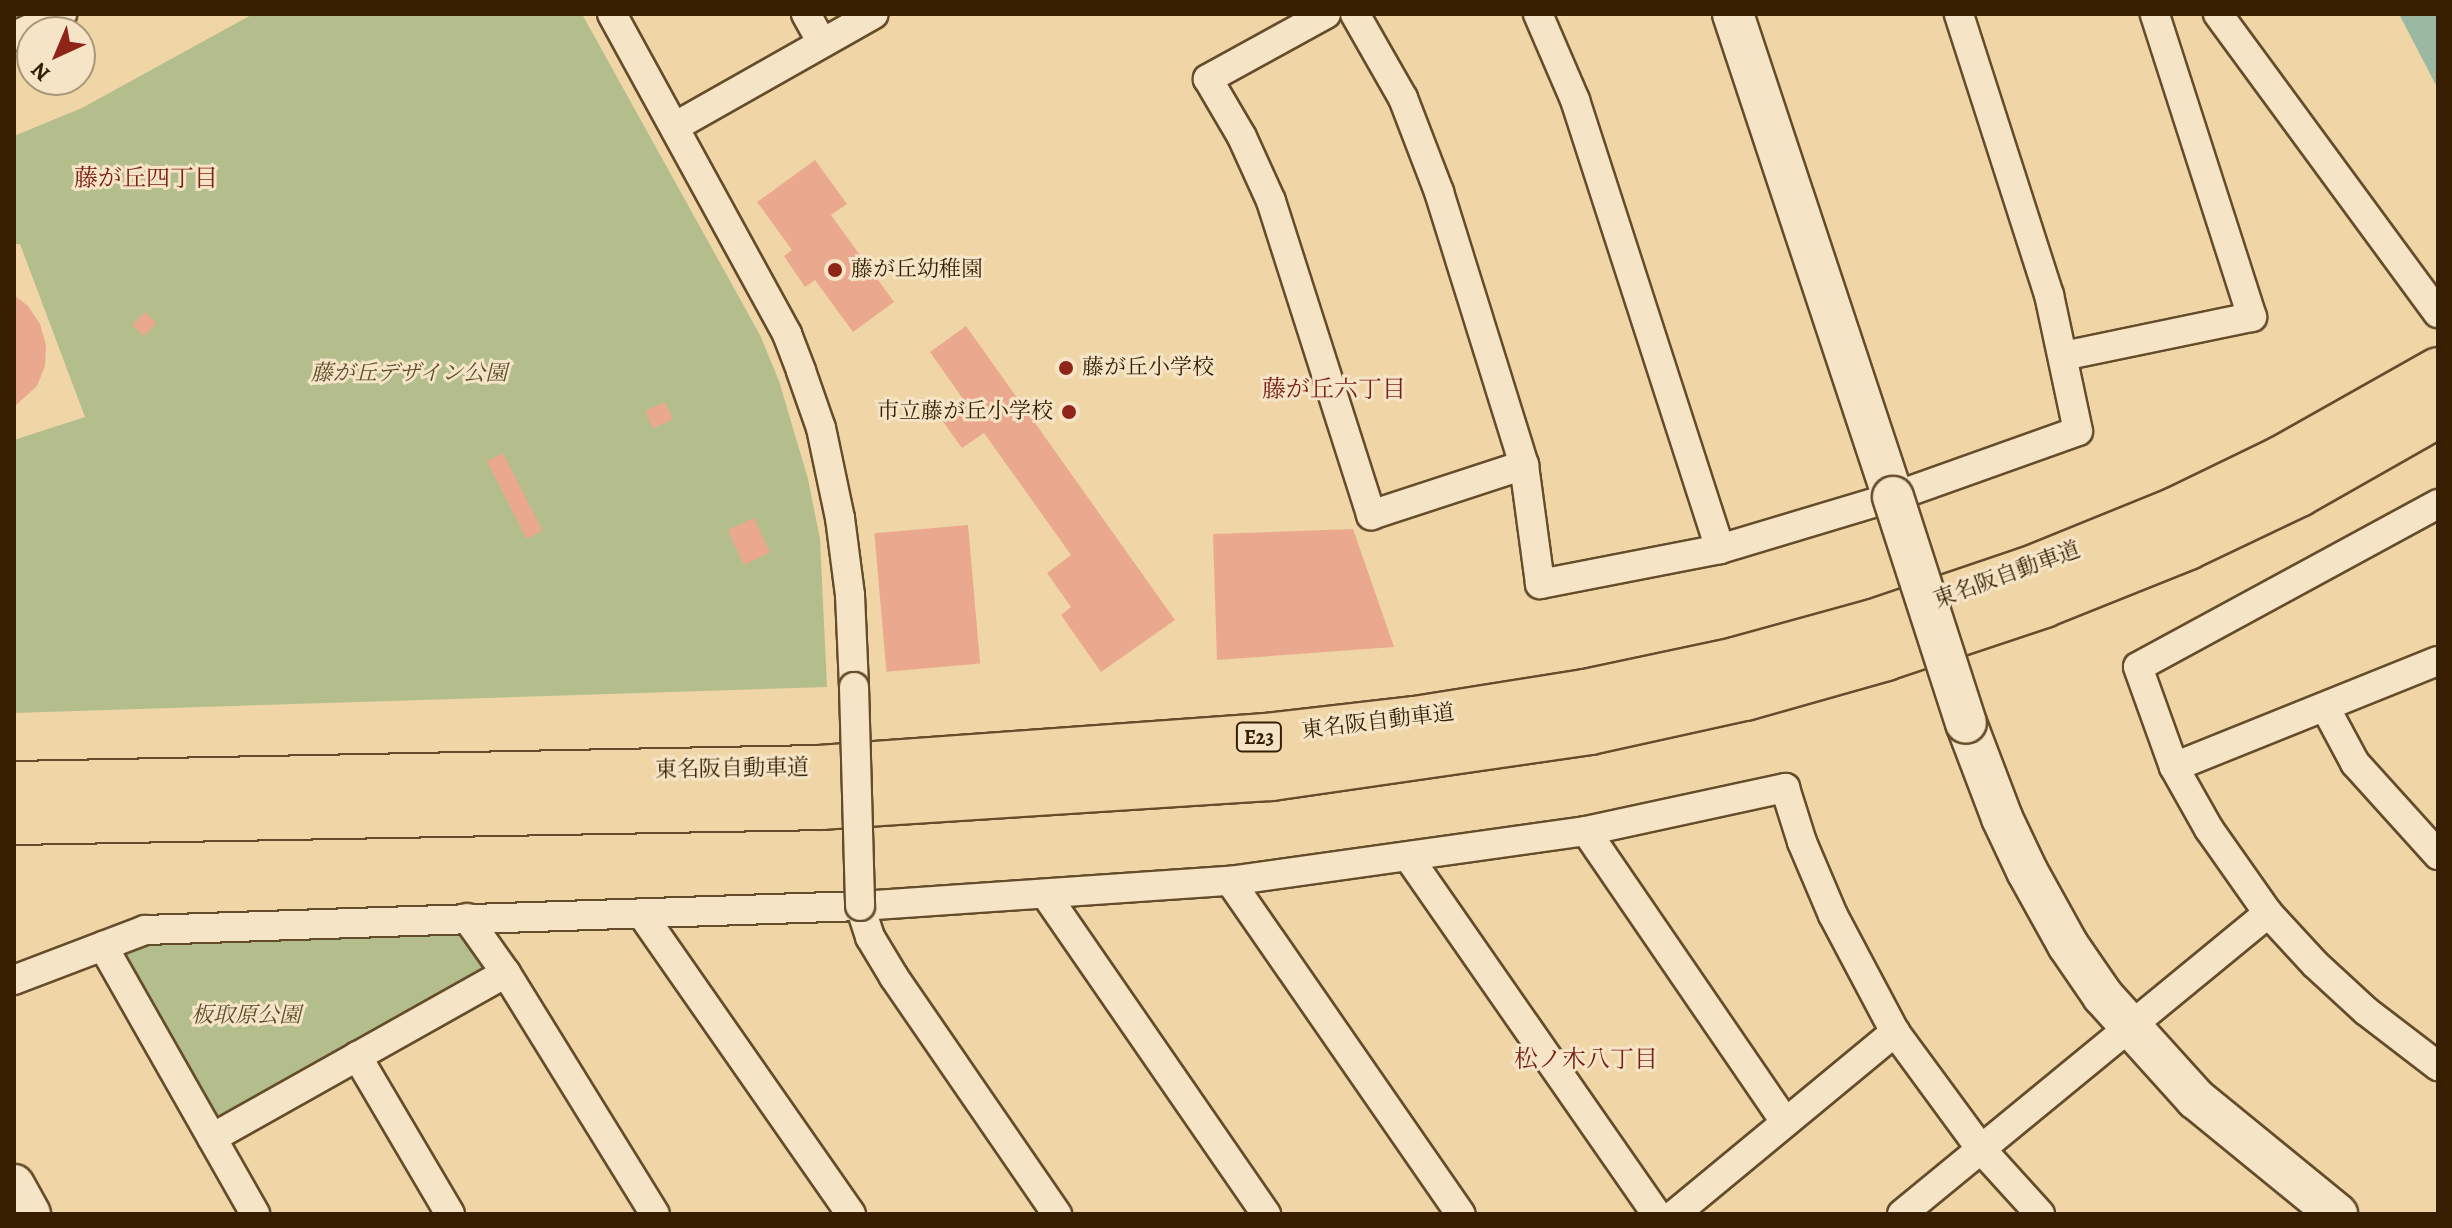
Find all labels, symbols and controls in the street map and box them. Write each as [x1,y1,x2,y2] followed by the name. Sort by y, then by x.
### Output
[16,16,96,96] north arrow
[25,55,57,88] text: N
[74,165,218,193] district label: 藤が丘四丁目
[851,257,983,283] place label: 藤が丘幼稚園
[826,261,844,279] marker: 藤が丘幼稚園
[1082,355,1214,381] place label: 藤が丘小学校
[1057,359,1075,377] marker: 藤が丘小学校
[310,361,508,387] park label: 藤が丘デザイン公園
[1262,376,1406,404] district label: 藤が丘六丁目
[877,399,1053,425] place label: 市立藤が丘小学校
[1060,403,1078,421] marker: 市立藤が丘小学校
[1930,536,2084,614] street label: 東名阪自動車道
[1300,700,1456,744] street label: 東名阪自動車道
[1235,721,1283,753] road number: E23
[655,754,809,784] street label: 東名阪自動車道
[191,1003,301,1029] park label: 板取原公園
[1514,1046,1658,1074] district label: 松ノ木八丁目

